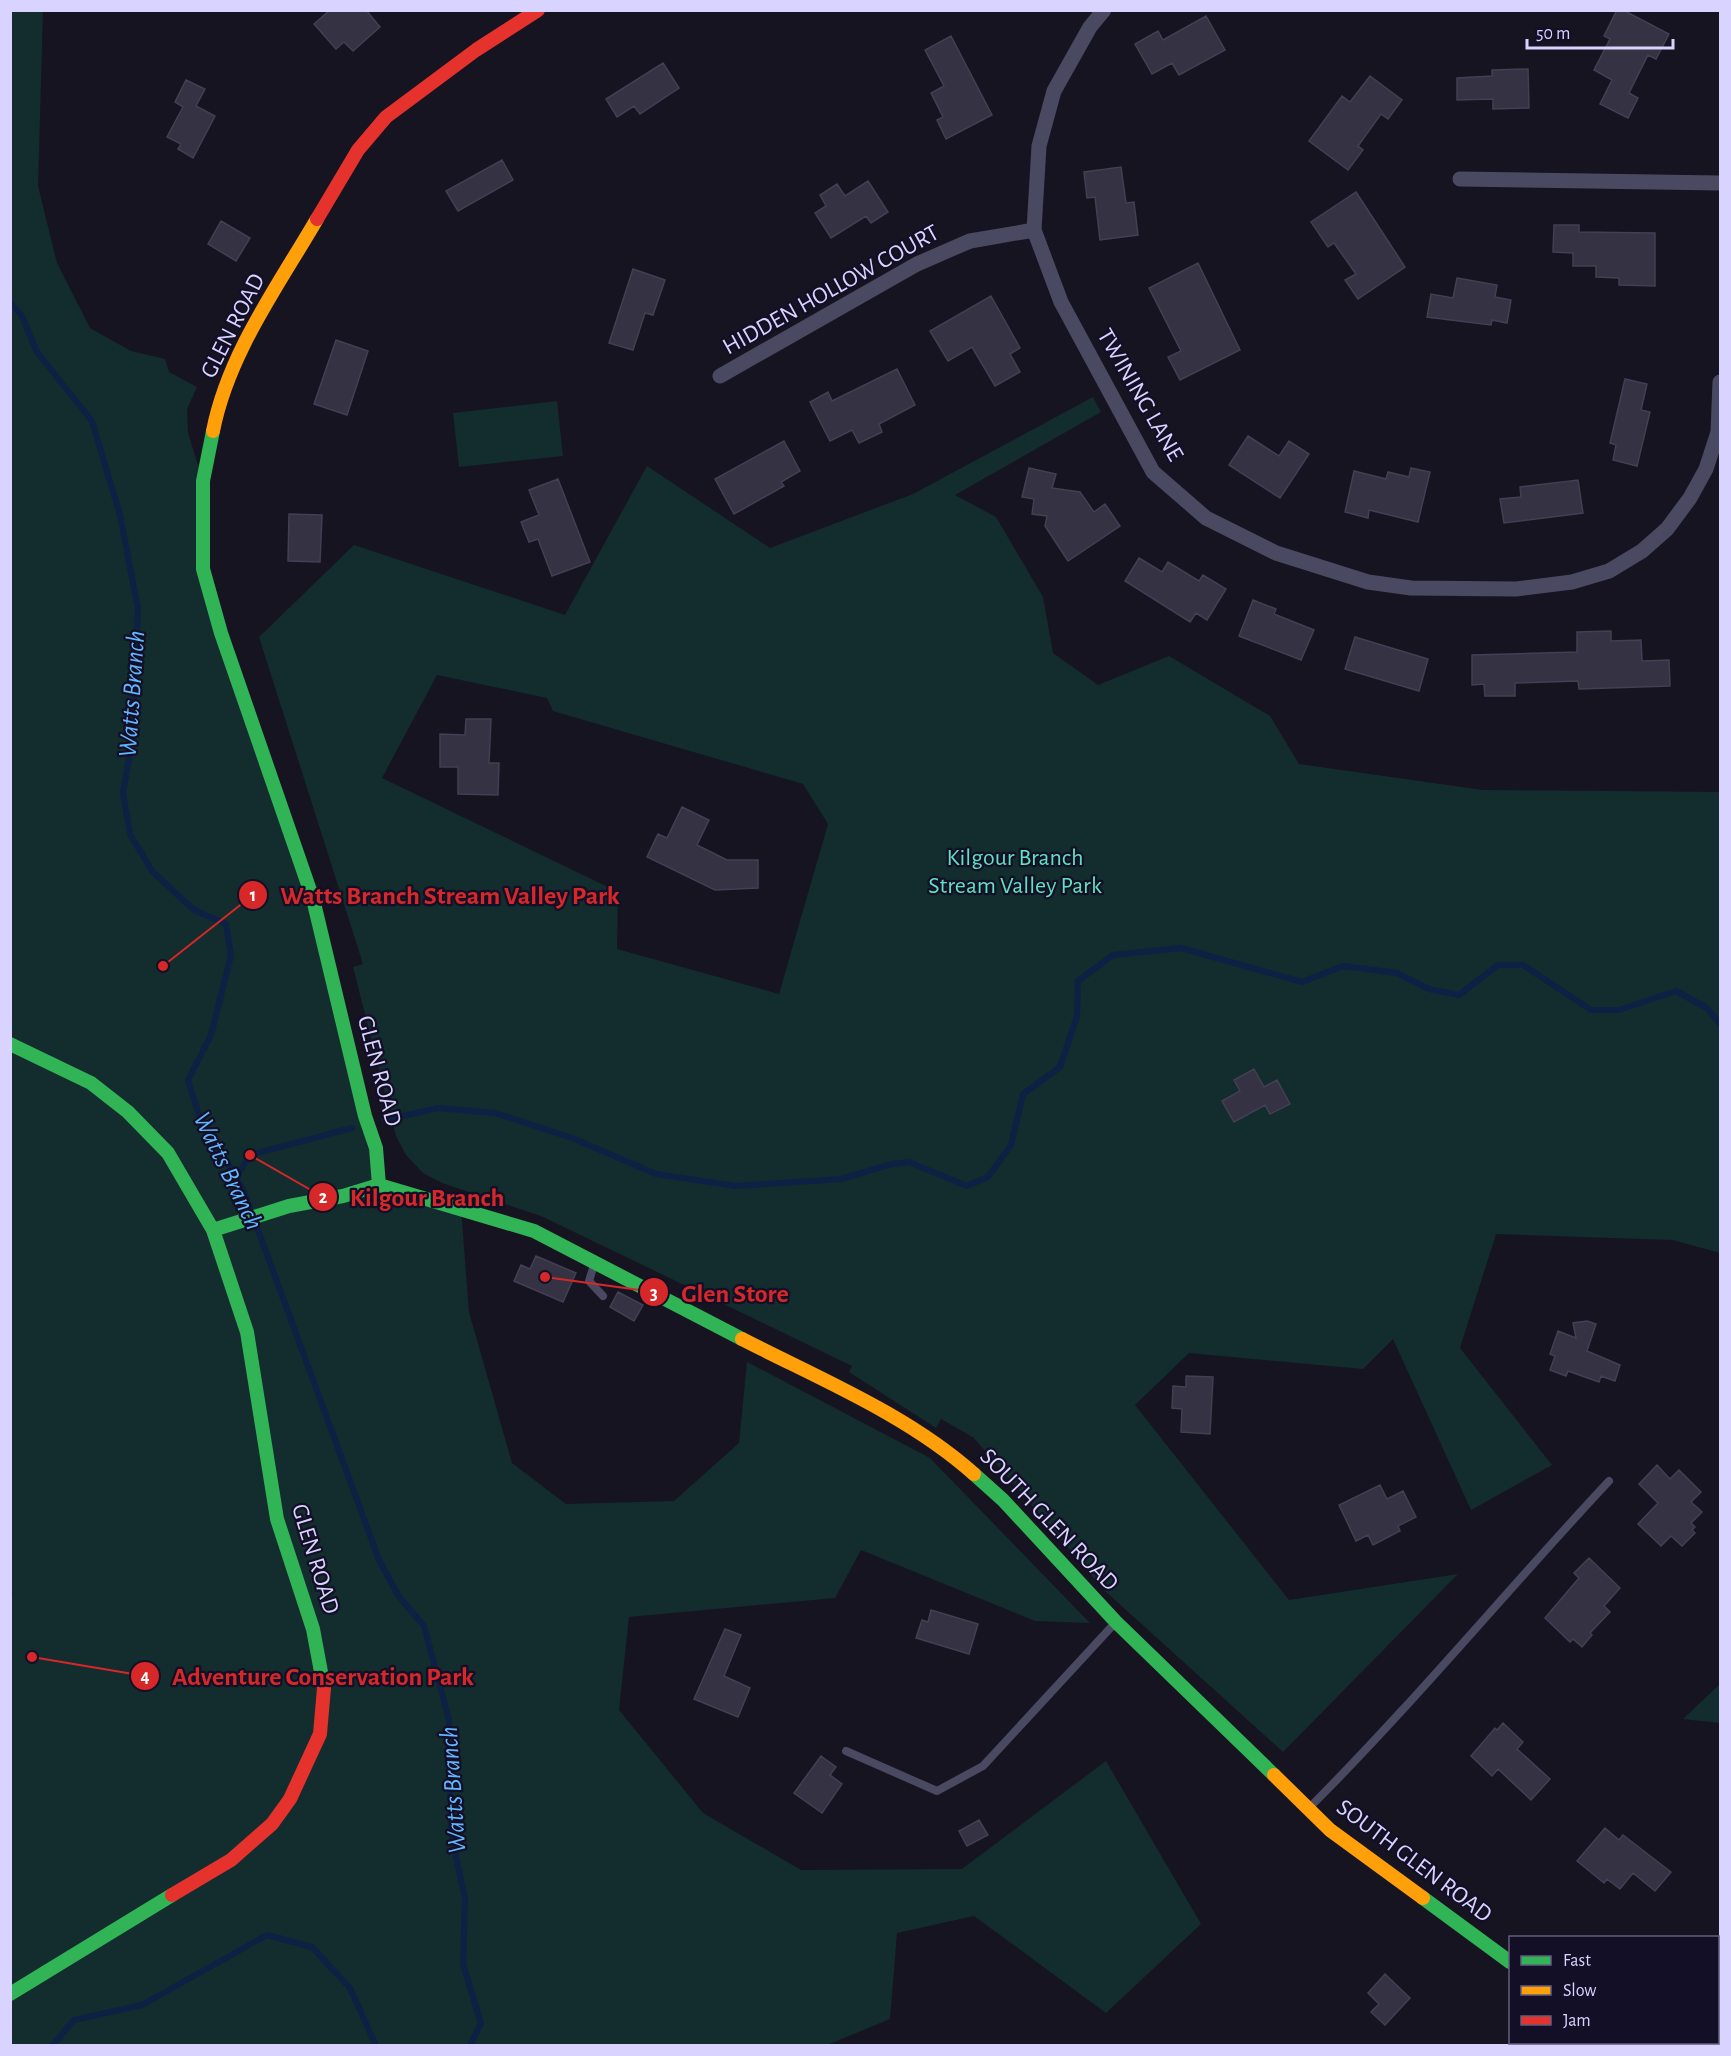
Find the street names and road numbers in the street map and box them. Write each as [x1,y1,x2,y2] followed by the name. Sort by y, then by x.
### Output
[719,220,943,359] street label: HIDDEN HOLLOW COURT
[197,270,269,382] street label: GLEN ROAD
[1092,325,1188,466] street label: TWINING LANE
[353,1013,405,1129] street label: GLEN ROAD
[975,1444,1123,1596] street label: SOUTH GLEN ROAD
[287,1501,343,1617] street label: GLEN ROAD
[1332,1795,1496,1927] street label: SOUTH GLEN ROAD

